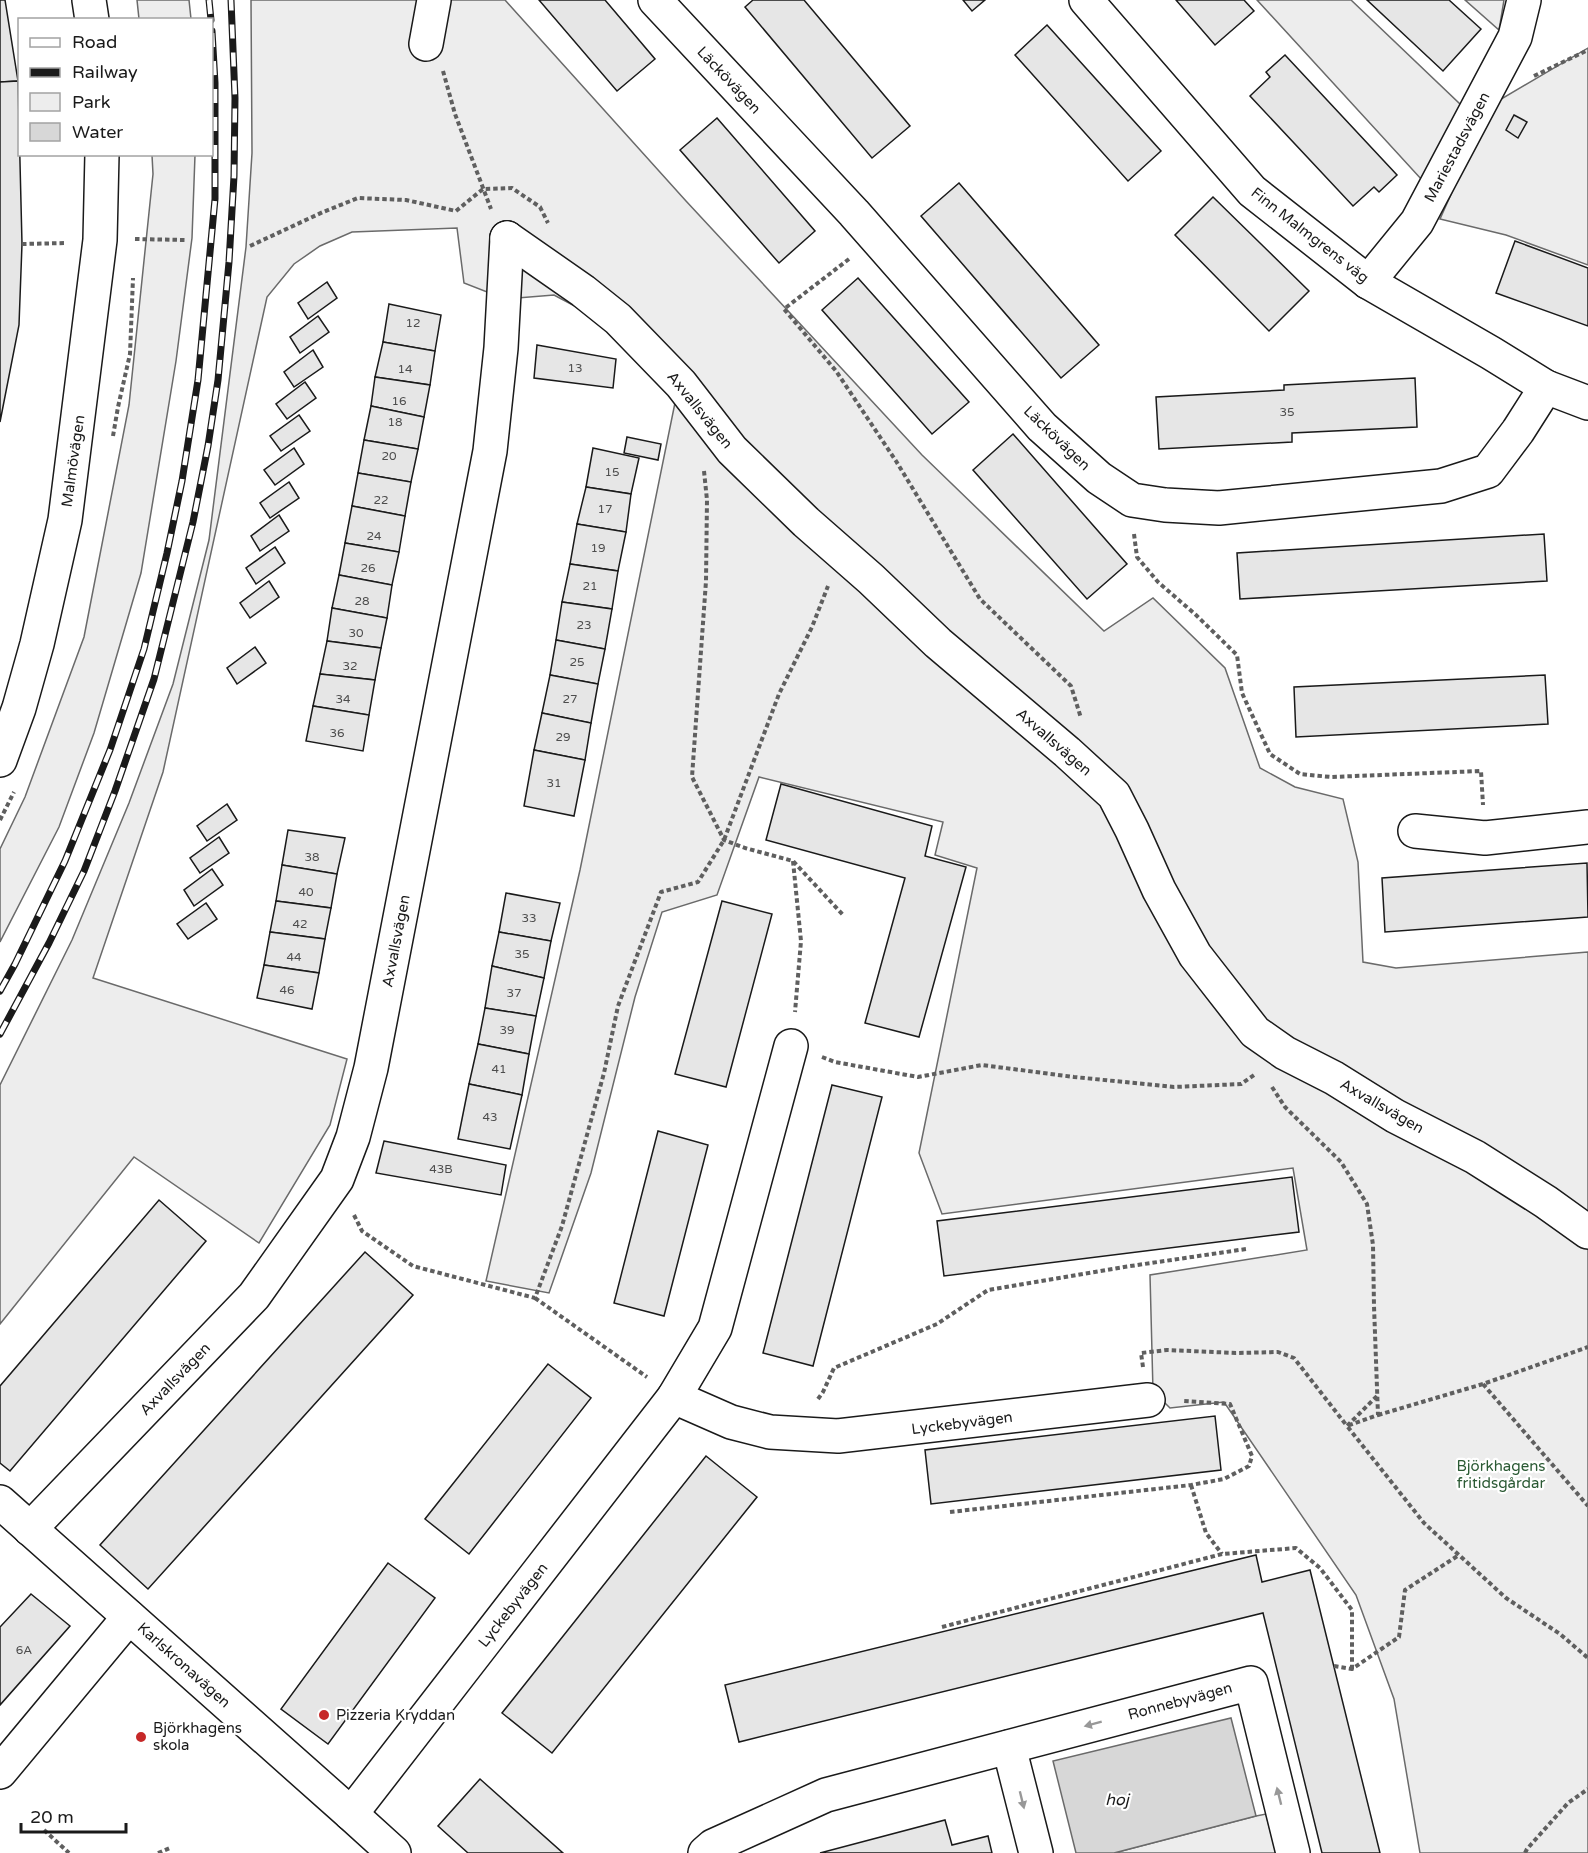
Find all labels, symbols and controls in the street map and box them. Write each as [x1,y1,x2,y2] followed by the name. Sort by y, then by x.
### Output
[18,18,213,156] legend
[72,31,117,53] text: Road
[693,43,765,117] street label: Läckövägen
[72,61,138,83] text: Railway
[1420,89,1494,205] street label: Mariestadsvägen
[72,91,111,113] text: Park
[72,121,123,143] text: Water
[1247,183,1373,287] street label: Finn Malmgrens väg
[405,316,421,330] house number: 12
[567,361,583,375] house number: 13
[397,362,413,376] house number: 14
[663,368,737,452] street label: Axvallsvägen
[391,394,407,408] house number: 16
[1020,402,1094,474] street label: Läckövägen
[1279,405,1295,419] house number: 35
[58,414,88,508] street label: Malmövägen
[387,415,403,429] house number: 18
[381,449,397,463] house number: 20
[604,465,620,479] house number: 15
[373,493,389,507] house number: 22
[597,502,613,516] house number: 17
[366,529,382,543] house number: 24
[590,541,606,555] house number: 19
[360,561,376,575] house number: 26
[582,579,598,593] house number: 21
[354,594,370,608] house number: 28
[576,618,592,632] house number: 23
[348,626,364,640] house number: 30
[569,655,585,669] house number: 25
[342,659,358,673] house number: 32
[335,692,351,706] house number: 34
[562,692,578,706] house number: 27
[1013,704,1095,780] street label: Axvallsvägen
[329,726,345,740] house number: 36
[555,730,571,744] house number: 29
[546,776,562,790] house number: 31
[304,850,320,864] house number: 38
[298,885,314,899] house number: 40
[378,893,414,989] street label: Axvallsvägen
[521,911,537,925] house number: 33
[292,917,308,931] house number: 42
[514,947,530,961] house number: 35
[286,950,302,964] house number: 44
[279,983,295,997] house number: 46
[506,986,522,1000] house number: 37
[499,1023,515,1037] house number: 39
[491,1062,507,1076] house number: 41
[1337,1075,1427,1137] street label: Axvallsvägen
[482,1110,498,1124] house number: 43
[429,1162,453,1176] house number: 43B
[136,1339,214,1419] street label: Axvallsvägen
[910,1408,1014,1438] street label: Lyckebyvägen
[1457,1457,1545,1492] park label: Björkhagens fritidsgårdar
[475,1559,551,1651] street label: Lyckebyvägen
[134,1619,234,1711] street label: Karlskronavägen
[16,1643,32,1657] house number: 6A
[1126,1678,1234,1724] street label: Ronnebyvägen
[336,1706,455,1724] place label: Pizzeria Kryddan
[317,1708,331,1722] marker: Pizzeria Kryddan
[153,1719,242,1754] place label: Björkhagens skola
[1084,1720,1102,1730] one-way arrow
[134,1730,148,1744] marker: Björkhagens skola
[1274,1787,1284,1805] one-way arrow
[1105,1790,1131,1810] water label: hoj
[1018,1791,1028,1809] one-way arrow
[21,1796,126,1834] scale bar
[30,1806,74,1828] text: 20 m

